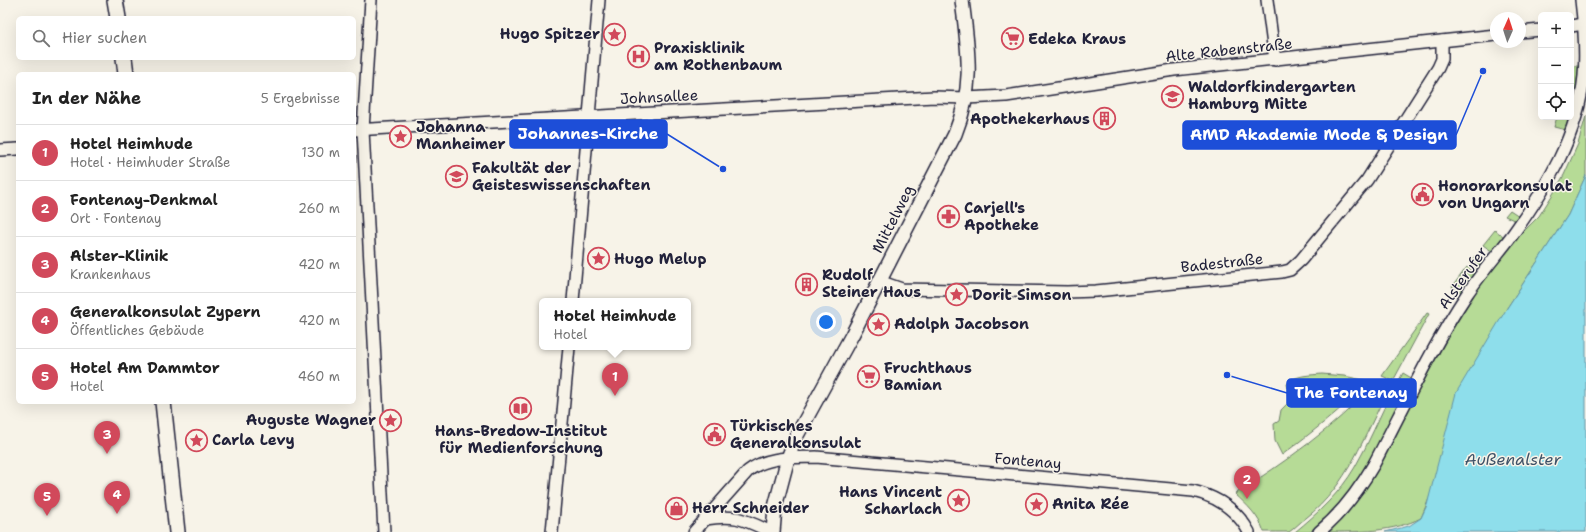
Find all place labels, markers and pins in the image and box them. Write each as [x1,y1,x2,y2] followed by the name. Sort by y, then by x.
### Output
[602,21,628,47] place icon: Hugo Spitzer
[500,24,600,44] place label: Hugo Spitzer
[999,26,1025,52] supermarket icon: Edeka Kraus
[1028,29,1126,49] place label: Edeka Kraus
[654,38,782,75] place label: Praxisklinik am Rothenbaum
[625,44,651,70] hospital icon: Praxisklinik am Rothenbaum
[1188,77,1356,114] place label: Waldorfkindergarten Hamburg Mitte
[1160,83,1186,109] school or university icon: Waldorfkindergarten Hamburg Mitte
[1092,106,1118,132] building icon: Apothekerhaus
[970,109,1090,129] place label: Apothekerhaus
[416,117,506,154] place label: Johanna Manheimer
[510,120,667,148] callout: Johannes-Kirche
[1183,121,1456,149] callout: AMD Akademie Mode & Design
[387,123,413,149] place icon: Johanna Manheimer
[472,158,650,195] place label: Fakultät der Geisteswissenschaften
[443,164,469,190] school or university icon: Fakultät der Geisteswissenschaften
[1438,176,1572,213] place label: Honorarkonsulat von Ungarn
[1409,182,1435,208] public building icon: Honorarkonsulat von Ungarn
[964,198,1039,235] place label: Carjell's Apotheke
[935,204,961,230] pharmacy icon: Carjell's Apotheke
[585,246,611,272] place icon: Hugo Melup
[614,249,706,269] place label: Hugo Melup
[822,265,921,302] place label: Rudolf Steiner Haus
[794,271,820,297] building icon: Rudolf Steiner Haus
[944,282,970,308] place icon: Dorit Simson
[972,285,1071,305] place label: Dorit Simson
[865,311,891,337] place icon: Adolph Jacobson
[894,314,1029,334] place label: Adolph Jacobson
[884,358,972,395] place label: Fruchthaus Bamian
[602,363,628,396] pin: 1
[855,364,881,390] supermarket icon: Fruchthaus Bamian
[1287,379,1416,407] callout: The Fontenay
[508,395,534,421] library icon: Hans-Bredow-Institut für Medienforschung
[378,407,404,433] place icon: Auguste Wagner
[246,410,376,430] place label: Auguste Wagner
[730,416,861,453] place label: Türkisches Generalkonsulat
[94,421,120,454] pin: 3
[435,421,607,458] place label: Hans-Bredow-Institut für Medienforschung
[701,422,727,448] public building icon: Türkisches Generalkonsulat
[183,427,209,453] place icon: Carla Levy
[212,430,295,450] place label: Carla Levy
[1234,466,1260,499] pin: 2
[104,481,130,514] pin: 4
[839,482,942,519] place label: Hans Vincent Scharlach
[34,483,60,516] pin: 5
[945,488,971,514] place icon: Hans Vincent Scharlach
[1023,491,1049,517] place icon: Anita Rée
[1052,494,1129,514] place label: Anita Rée
[664,495,690,521] shop icon: Herr Schneider
[692,498,809,518] place label: Herr Schneider

